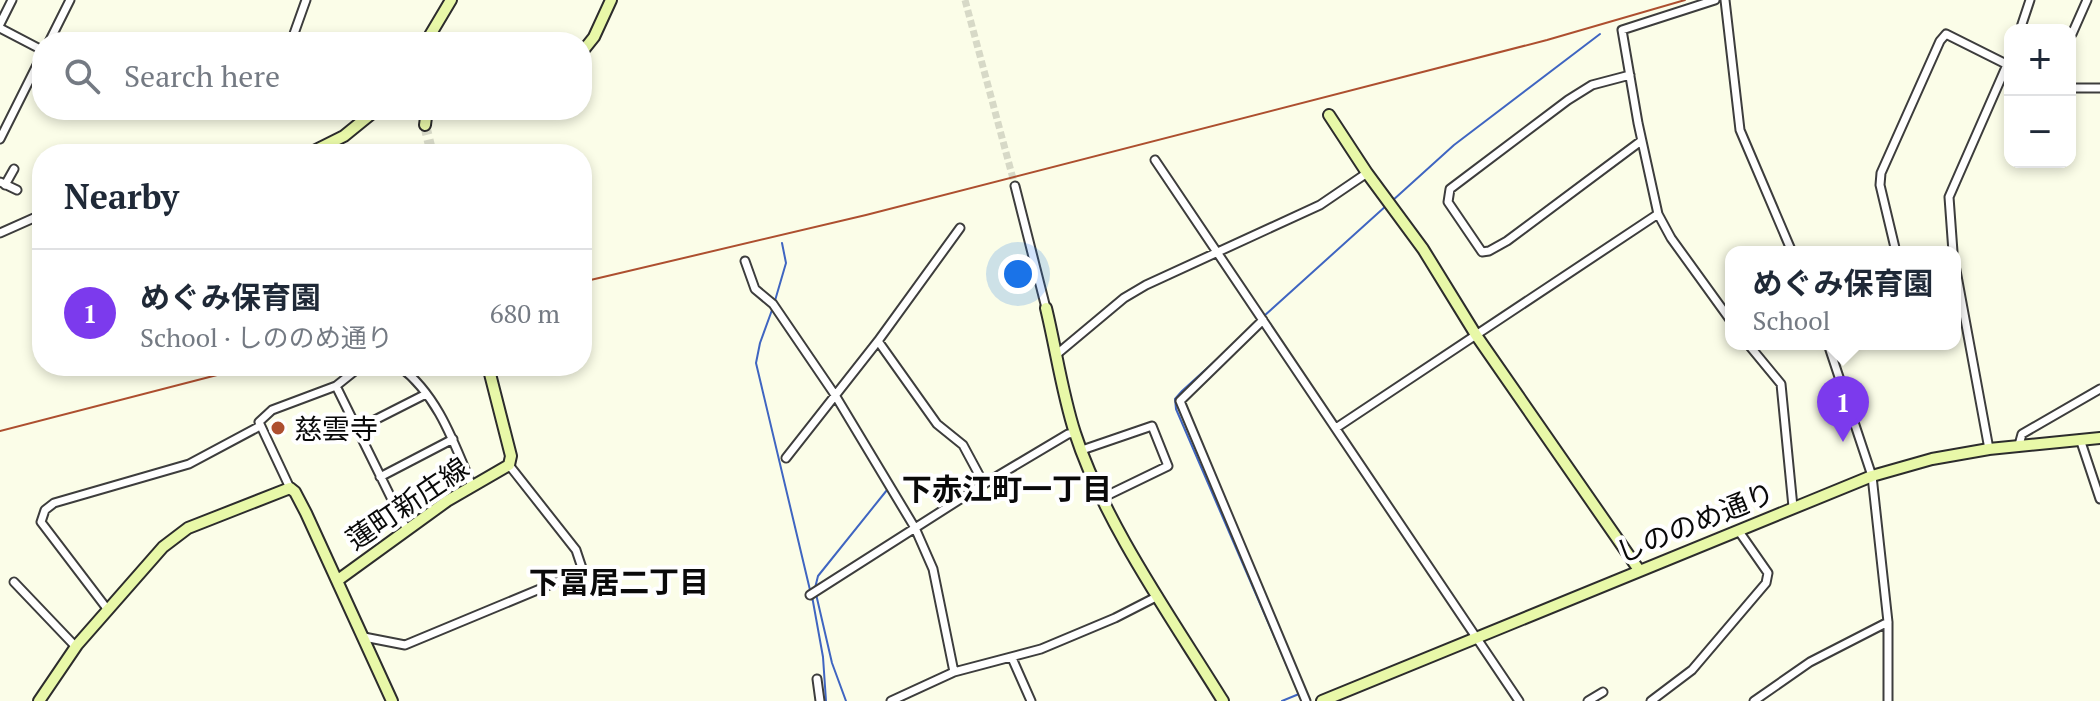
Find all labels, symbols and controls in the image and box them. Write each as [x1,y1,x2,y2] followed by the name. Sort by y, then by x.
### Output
[2004,24,2076,168] map controls
[2004,24,2076,96] button: +
[32,32,592,120] search box
[60,54,104,98] icon: search
[124,56,280,96] text: Search here
[2004,96,2076,168] button: −
[64,174,179,219] text: Nearby
[1725,246,1961,350] popup
[998,254,1038,294] your location
[1753,263,1933,303] text: めぐみ保育園
[140,277,321,317] text: めぐみ保育園
[83,296,97,330] text: 1
[490,296,560,330] text: 680 m
[1753,303,1830,337] text: School
[140,320,393,354] text: School · しののめ通り
[1817,376,1869,442] pin: 1
[294,410,378,447] place label: 慈雲寺
[269,419,287,437] marker: 慈雲寺
[339,449,475,557] street label: 蓮町新庄線
[902,469,1112,509] district label: 下赤江町一丁目
[1610,473,1780,571] street label: しののめ通り
[529,562,709,602] district label: 下冨居二丁目

